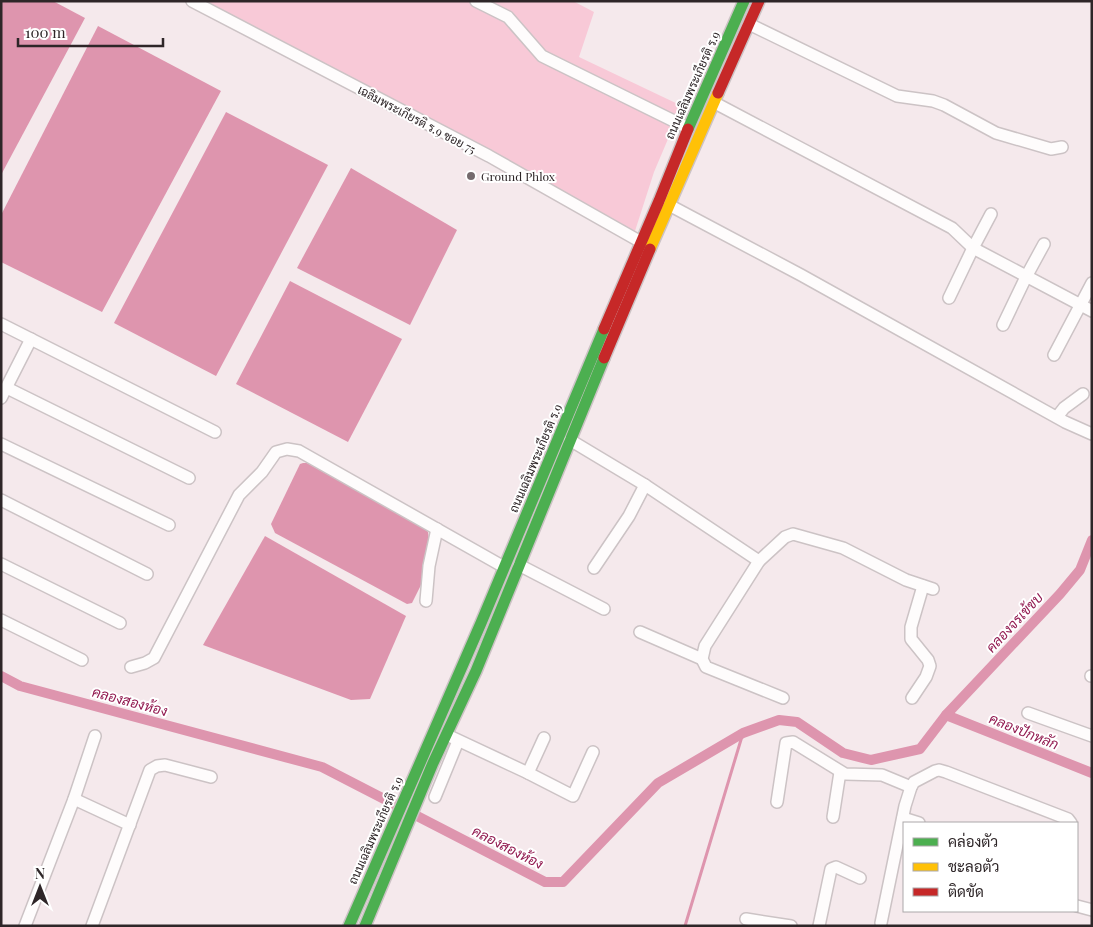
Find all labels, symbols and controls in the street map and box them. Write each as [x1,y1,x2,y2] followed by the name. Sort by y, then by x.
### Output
[18,15,162,47] scale bar
[25,22,66,42] text: 100 m
[661,29,723,141] street label: ถนนเฉลิมพระเกียรติ ร.9
[355,81,479,157] street label: เฉลิมพระเกียรติ ร.9 ซอย 75
[481,168,556,184] place label: Ground Phlox
[465,170,477,182] marker: Ground Phlox
[505,401,565,515] street label: ถนนเฉลิมพระเกียรติ ร.9
[981,588,1047,656] water label: คลองจรเข้ขบ
[90,682,170,720] water label: คลองสองห้อง
[986,708,1062,754] water label: คลองปักหลัก
[344,774,406,886] street label: ถนนเฉลิมพระเกียรติ ร.9
[469,821,547,873] water label: คลองสองห้อง
[903,822,1078,912] legend
[948,831,998,851] text: คล่องตัว
[948,856,999,876] text: ชะลอตัว
[15,862,65,912] north arrow
[35,864,45,883] text: N
[948,881,984,901] text: ติดขัด

